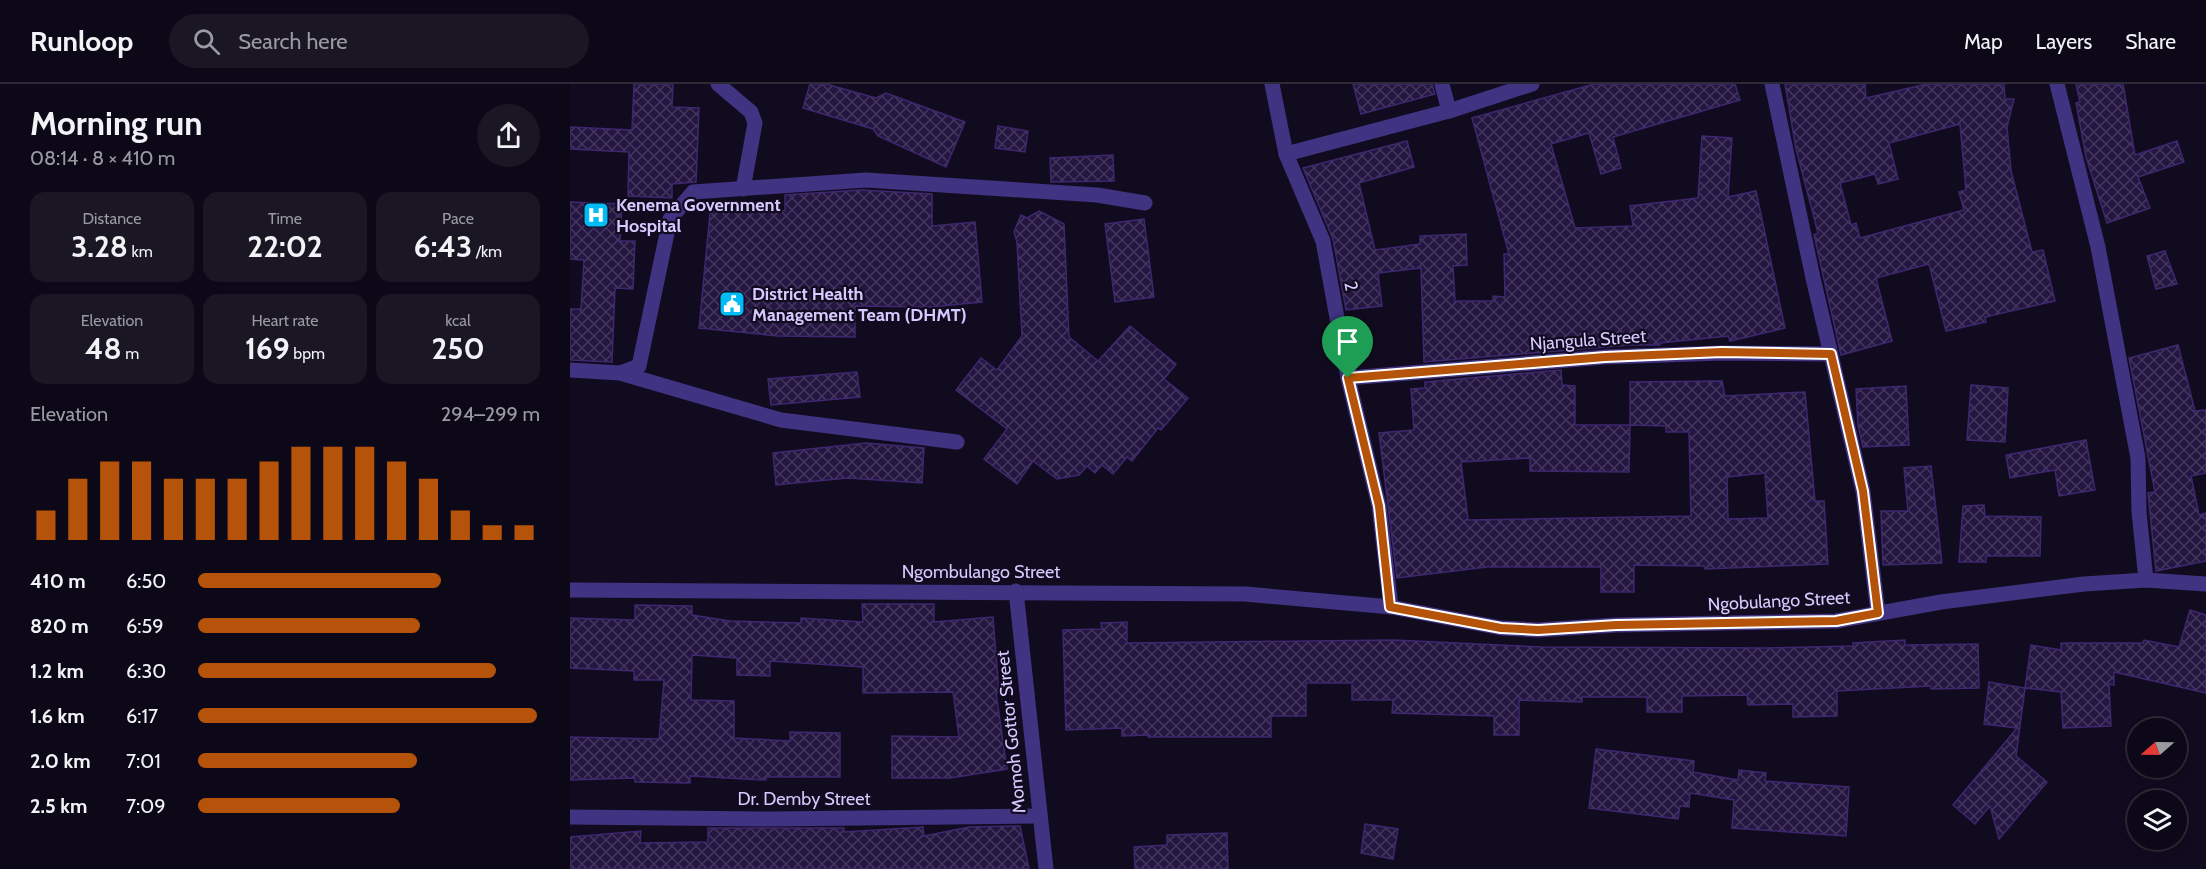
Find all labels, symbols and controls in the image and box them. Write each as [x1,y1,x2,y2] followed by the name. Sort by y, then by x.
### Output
[169,14,589,68] search box
[30,24,133,58] text: Runloop
[190,25,223,58] icon: search
[238,28,348,55] text: Search here
[1964,29,2003,54] text: Map
[2036,29,2092,54] text: Layers
[2125,29,2176,54] text: Share
[30,103,202,143] text: Morning run
[477,104,540,167] button: share
[30,146,175,170] text: 08:14 · 8 × 410 m
[616,194,781,237] place label: Kenema Government Hospital
[581,200,611,230] hospital icon: Kenema Government Hospital
[83,209,141,228] text: Distance
[268,209,302,228] text: Time
[442,209,474,228] text: Pace
[71,228,128,265] text: 3.28
[247,228,323,265] text: 22:02
[414,228,472,265] text: 6:43
[128,242,153,261] text: km
[472,242,502,261] text: /km
[1339,279,1363,293] street label: 2
[752,283,967,326] place label: District Health Management Team (DHMT)
[717,289,747,319] public building icon: District Health Management Team (DHMT)
[81,311,143,330] text: Elevation
[252,311,318,330] text: Heart rate
[445,311,471,330] text: kcal
[1322,316,1373,378] pin
[1331,325,1364,358] icon: arrive
[1529,325,1647,355] street label: Njangula Street
[85,330,122,367] text: 48
[245,330,290,367] text: 169
[431,330,485,367] text: 250
[122,344,139,363] text: m
[290,344,325,363] text: bpm
[30,402,108,426] text: Elevation
[441,402,540,426] text: 294–299 m
[902,561,1060,583] street label: Ngombulango Street
[30,569,86,593] text: 410 m
[126,569,166,593] text: 6:50
[1707,586,1851,616] street label: Ngobulango Street
[30,614,89,638] text: 820 m
[126,614,164,638] text: 6:59
[992,650,1030,814] street label: Momoh Gottor Street
[30,659,84,683] text: 1.2 km
[126,659,166,683] text: 6:30
[30,704,85,728] text: 1.6 km
[126,704,158,728] text: 6:17
[2127,718,2187,778] north arrow
[2127,718,2187,850] map controls
[30,749,91,773] text: 2.0 km
[126,749,161,773] text: 7:01
[737,788,871,810] street label: Dr. Demby Street
[2127,790,2187,850] button: layers
[30,794,87,818] text: 2.5 km
[126,794,166,818] text: 7:09

